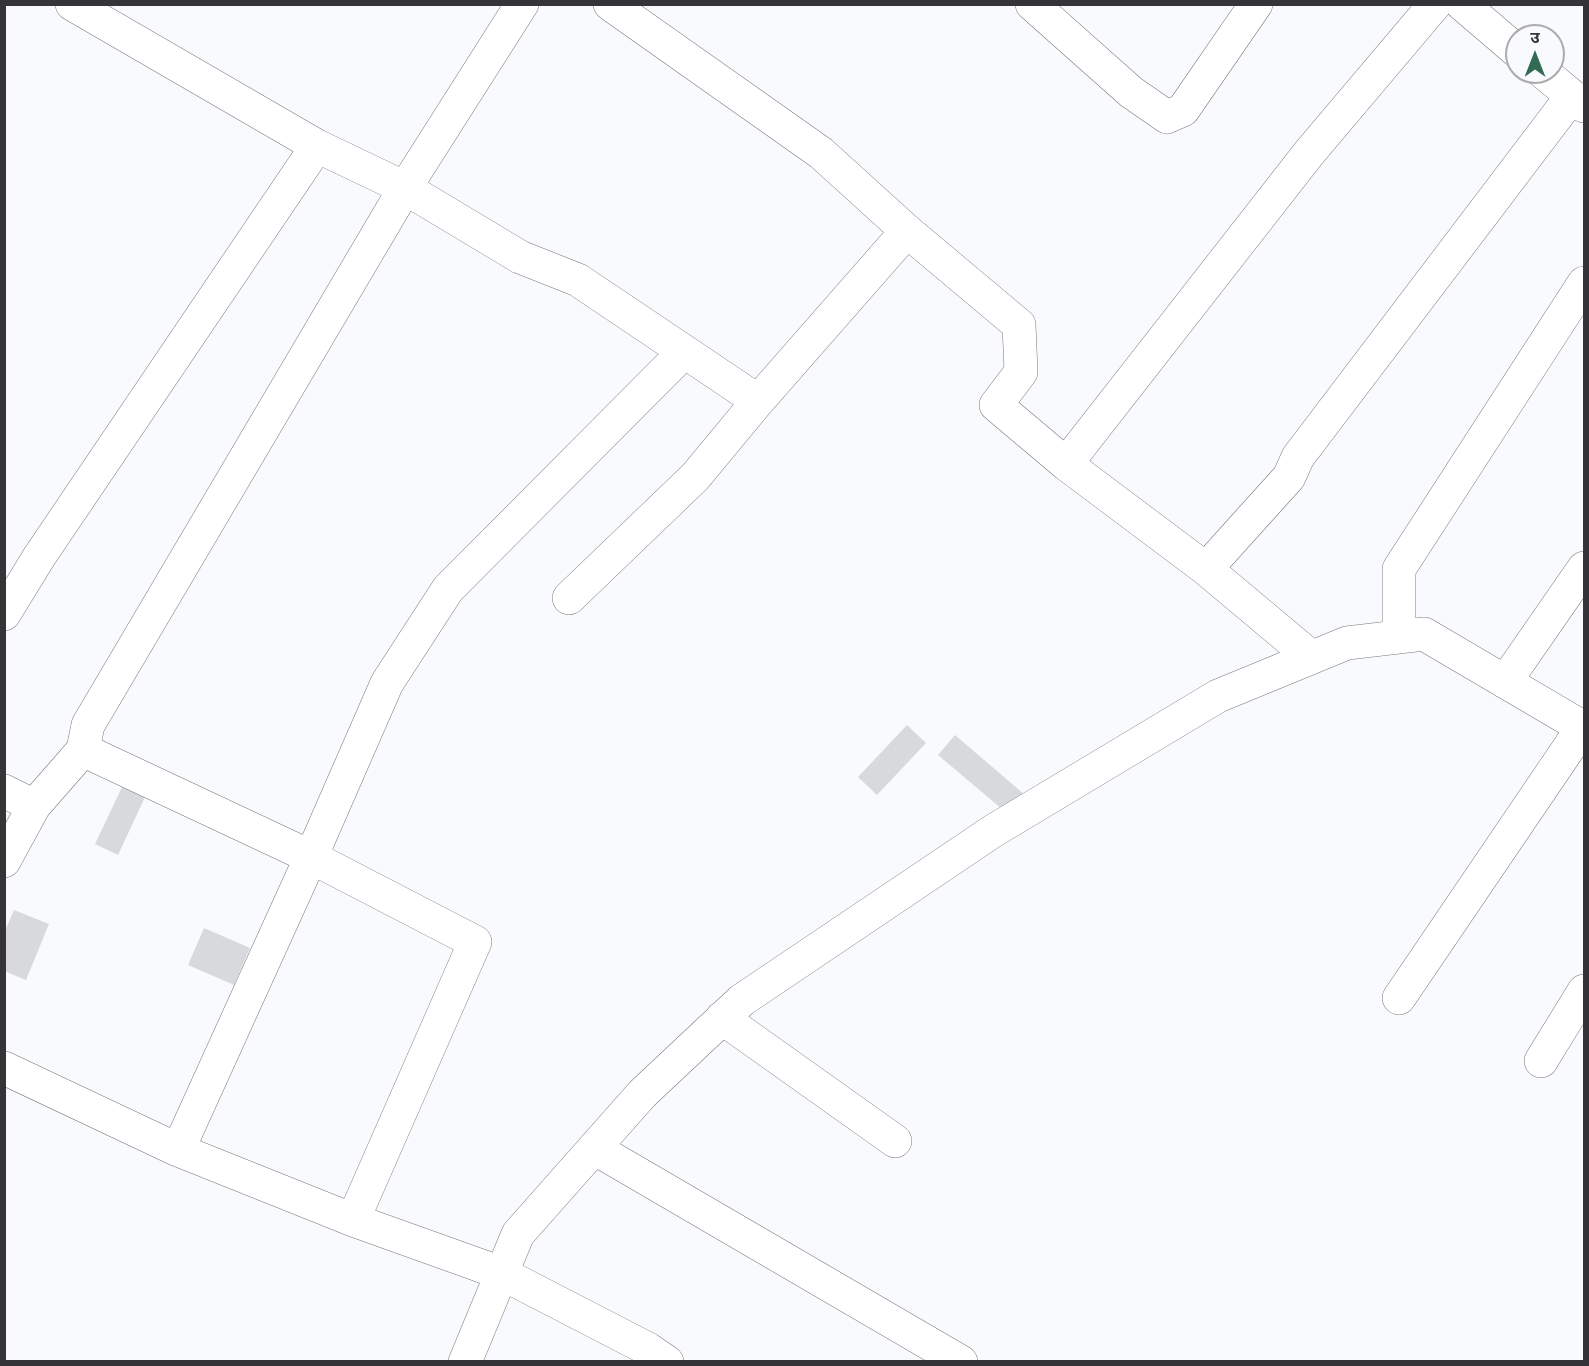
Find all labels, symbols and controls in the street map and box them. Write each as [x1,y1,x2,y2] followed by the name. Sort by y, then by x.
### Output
[1505,24,1565,84] north arrow
[1530,28,1540,47] text: उ

